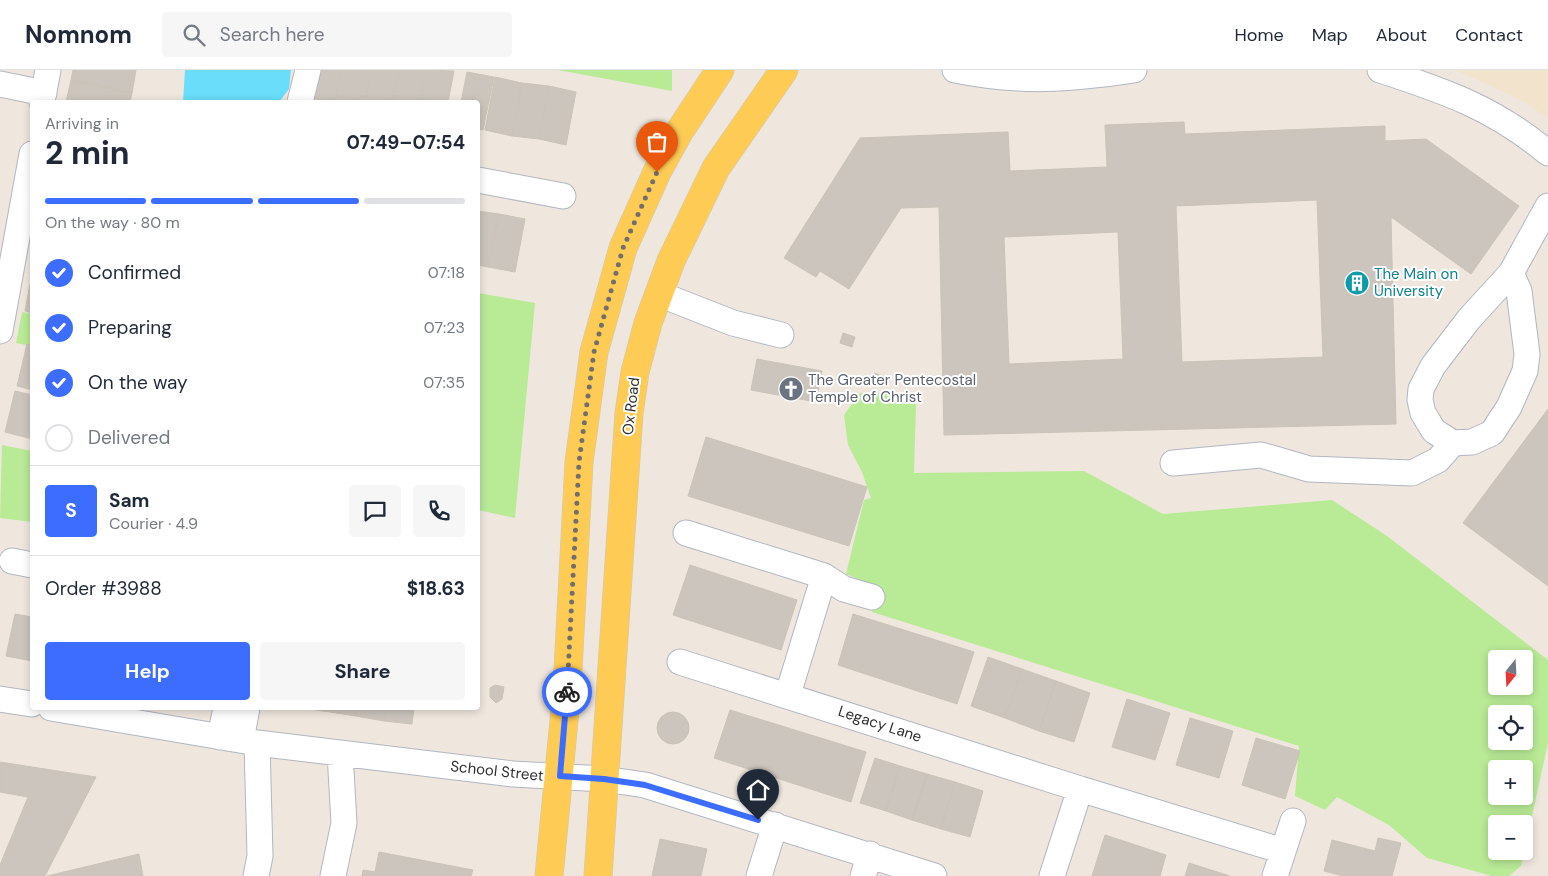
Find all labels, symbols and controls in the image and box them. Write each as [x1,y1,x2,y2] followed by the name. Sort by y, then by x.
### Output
[162,12,512,57] search box
[25,19,132,50] text: Nomnom
[180,21,208,49] icon: search
[220,22,325,47] text: Search here
[1234,23,1284,47] text: Home
[1312,23,1348,47] text: Map
[1376,23,1427,47] text: About
[1455,23,1523,47] text: Contact
[45,113,119,134] text: Arriving in
[636,121,678,172] pin
[643,128,671,156] icon: bag
[347,130,465,155] text: 07:49–07:54
[45,132,130,174] text: 2 min
[45,212,180,233] text: On the way · 80 m
[45,259,73,287] icon: check
[88,260,181,285] text: Confirmed
[428,262,465,283] text: 07:18
[1374,264,1458,301] place label: The Main on University
[1344,270,1370,296] building icon: The Main on University
[45,314,73,342] icon: check
[88,315,172,340] text: Preparing
[424,317,465,338] text: 07:23
[45,369,73,397] icon: check
[88,370,188,395] text: On the way
[808,370,976,407] place label: The Greater Pentecostal Temple of Christ
[423,372,465,393] text: 07:35
[618,376,644,436] street label: Ox Road
[778,376,804,402] church icon: The Greater Pentecostal Temple of Christ
[88,425,170,450] text: Delivered
[349,485,401,537] button: chat
[413,485,465,537] button: phone
[109,488,150,513] text: Sam
[65,498,77,523] text: S
[109,513,198,534] text: Courier · 4.9
[45,576,162,601] text: Order #3988
[407,576,465,601] text: $18.63
[45,642,250,700] button: Help
[260,642,465,700] button: Share
[1488,650,1532,695] north arrow
[1488,650,1533,860] map controls
[542,667,592,717] courier
[553,678,581,706] icon: bike
[836,701,924,747] street label: Legacy Lane
[1488,705,1533,750] button: locate
[449,756,545,786] street label: School Street
[1488,760,1533,805] button: +
[737,769,779,820] pin
[744,776,772,804] icon: home
[1488,815,1533,860] button: −

